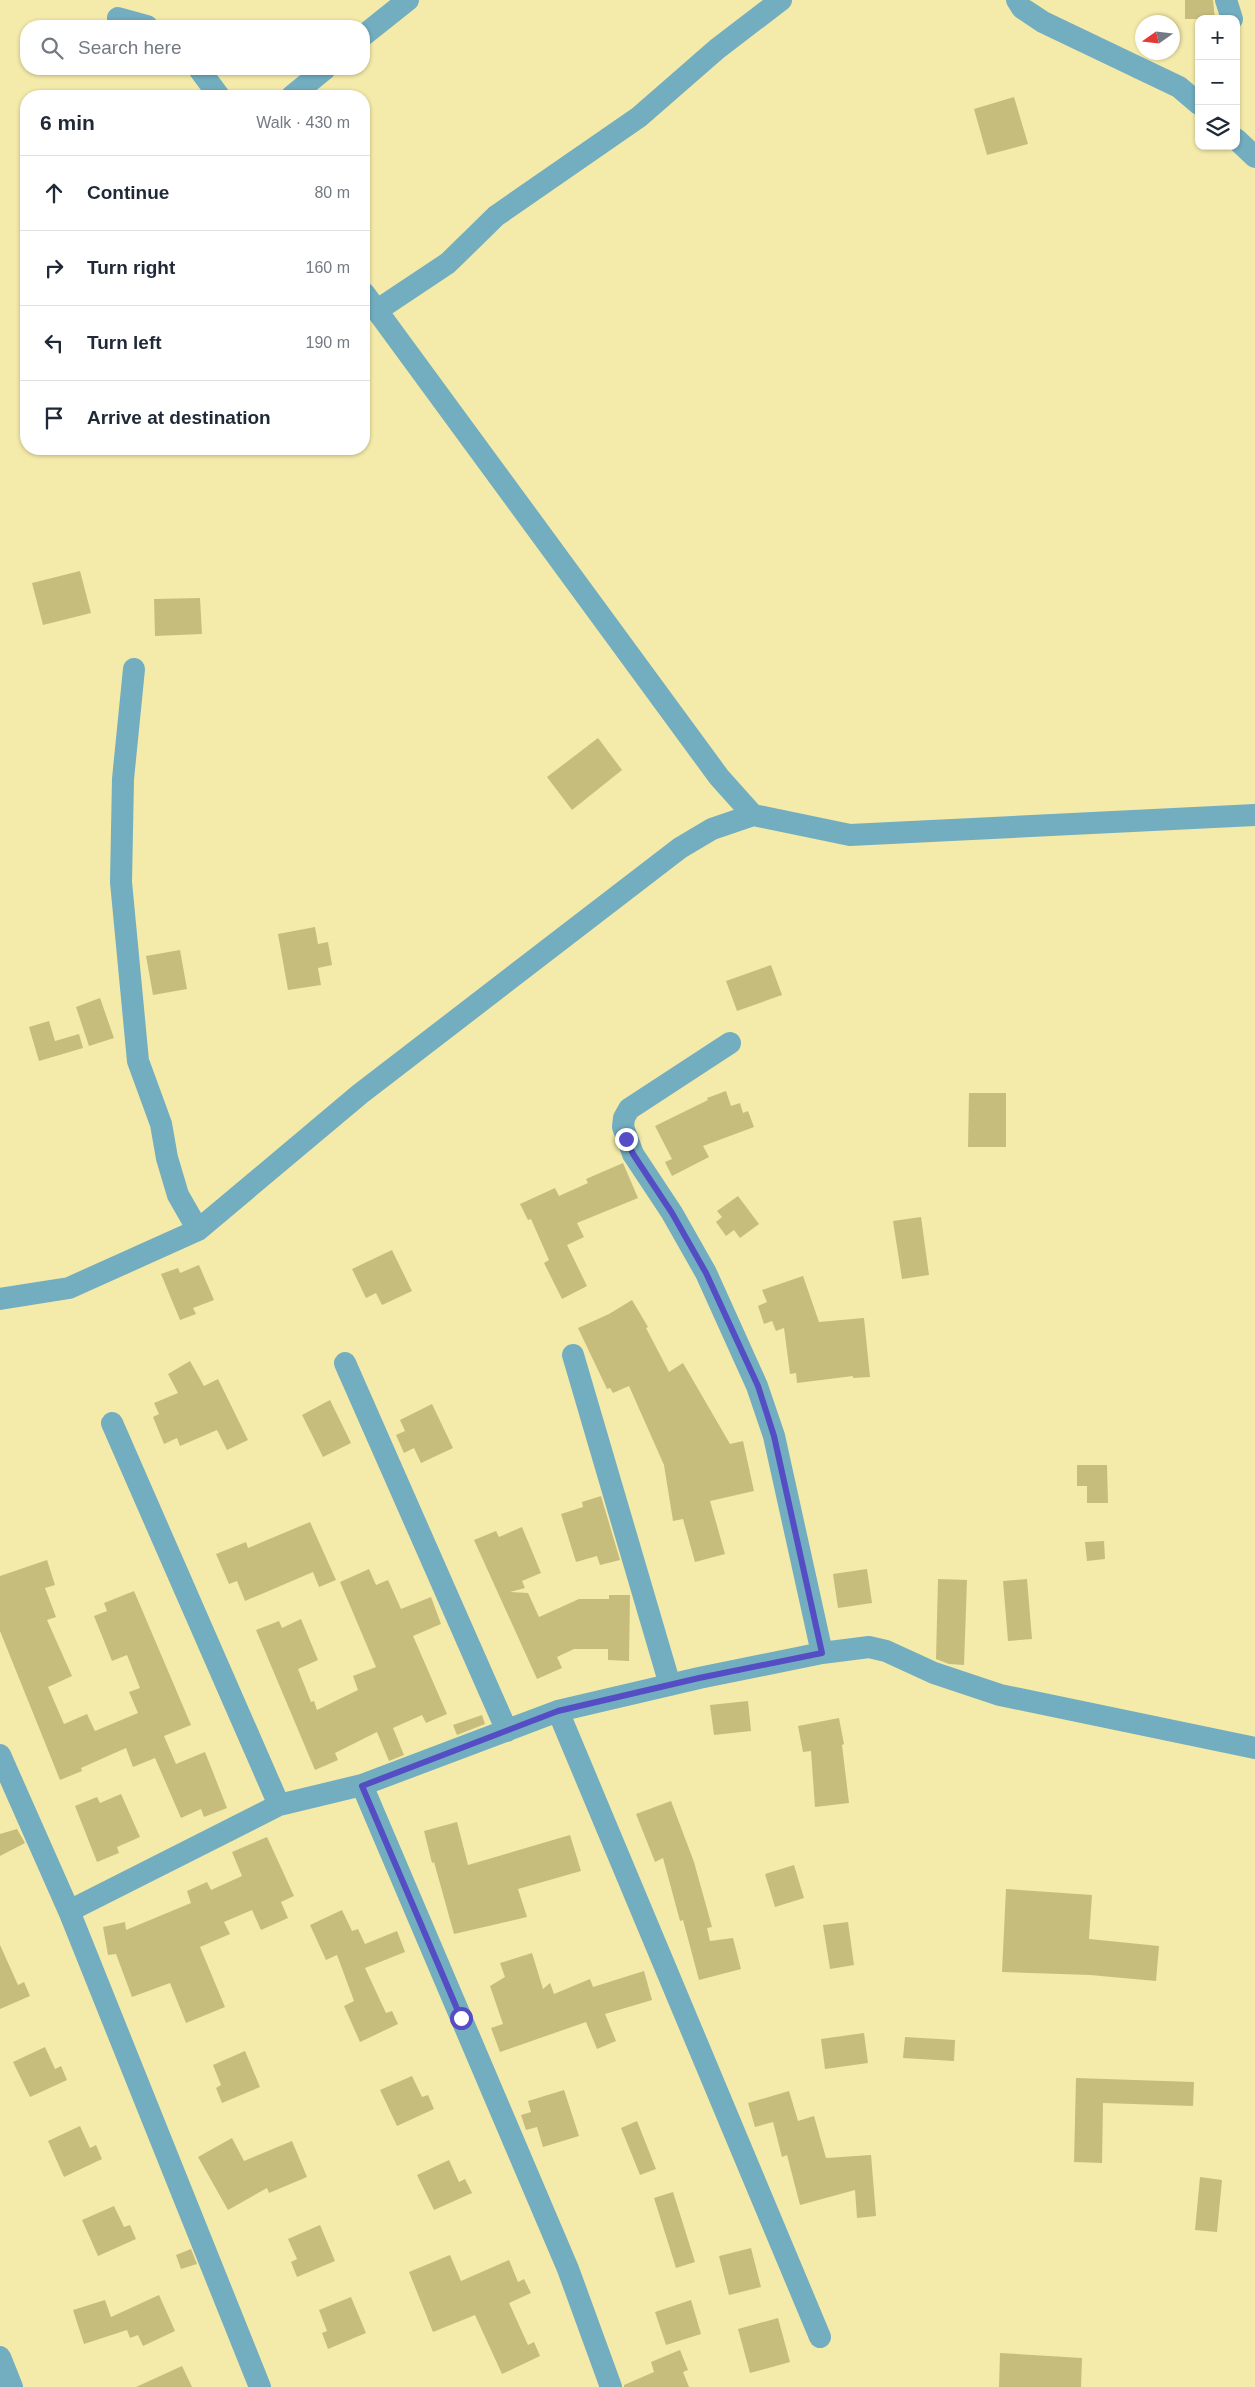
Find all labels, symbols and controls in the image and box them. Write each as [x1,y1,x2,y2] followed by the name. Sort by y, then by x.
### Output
[1135,15,1180,60] north arrow
[1195,15,1240,150] map controls
[1195,15,1240,60] button: +
[20,20,370,75] search box
[38,34,66,62] icon: search
[78,37,182,58] text: Search here
[1195,60,1240,105] button: −
[1195,105,1240,150] button: layers
[40,111,95,134] text: 6 min
[256,114,350,131] text: Walk · 430 m
[40,179,68,207] icon: ahead
[87,182,169,203] text: Continue
[314,184,350,201] text: 80 m
[40,254,68,282] icon: right
[87,257,175,278] text: Turn right
[306,259,350,276] text: 160 m
[40,329,68,357] icon: left
[87,332,162,353] text: Turn left
[306,334,350,351] text: 190 m
[40,404,68,432] icon: arrive
[87,407,271,428] text: Arrive at destination
[615,1128,638,1151] route end
[450,2007,473,2030] route start

